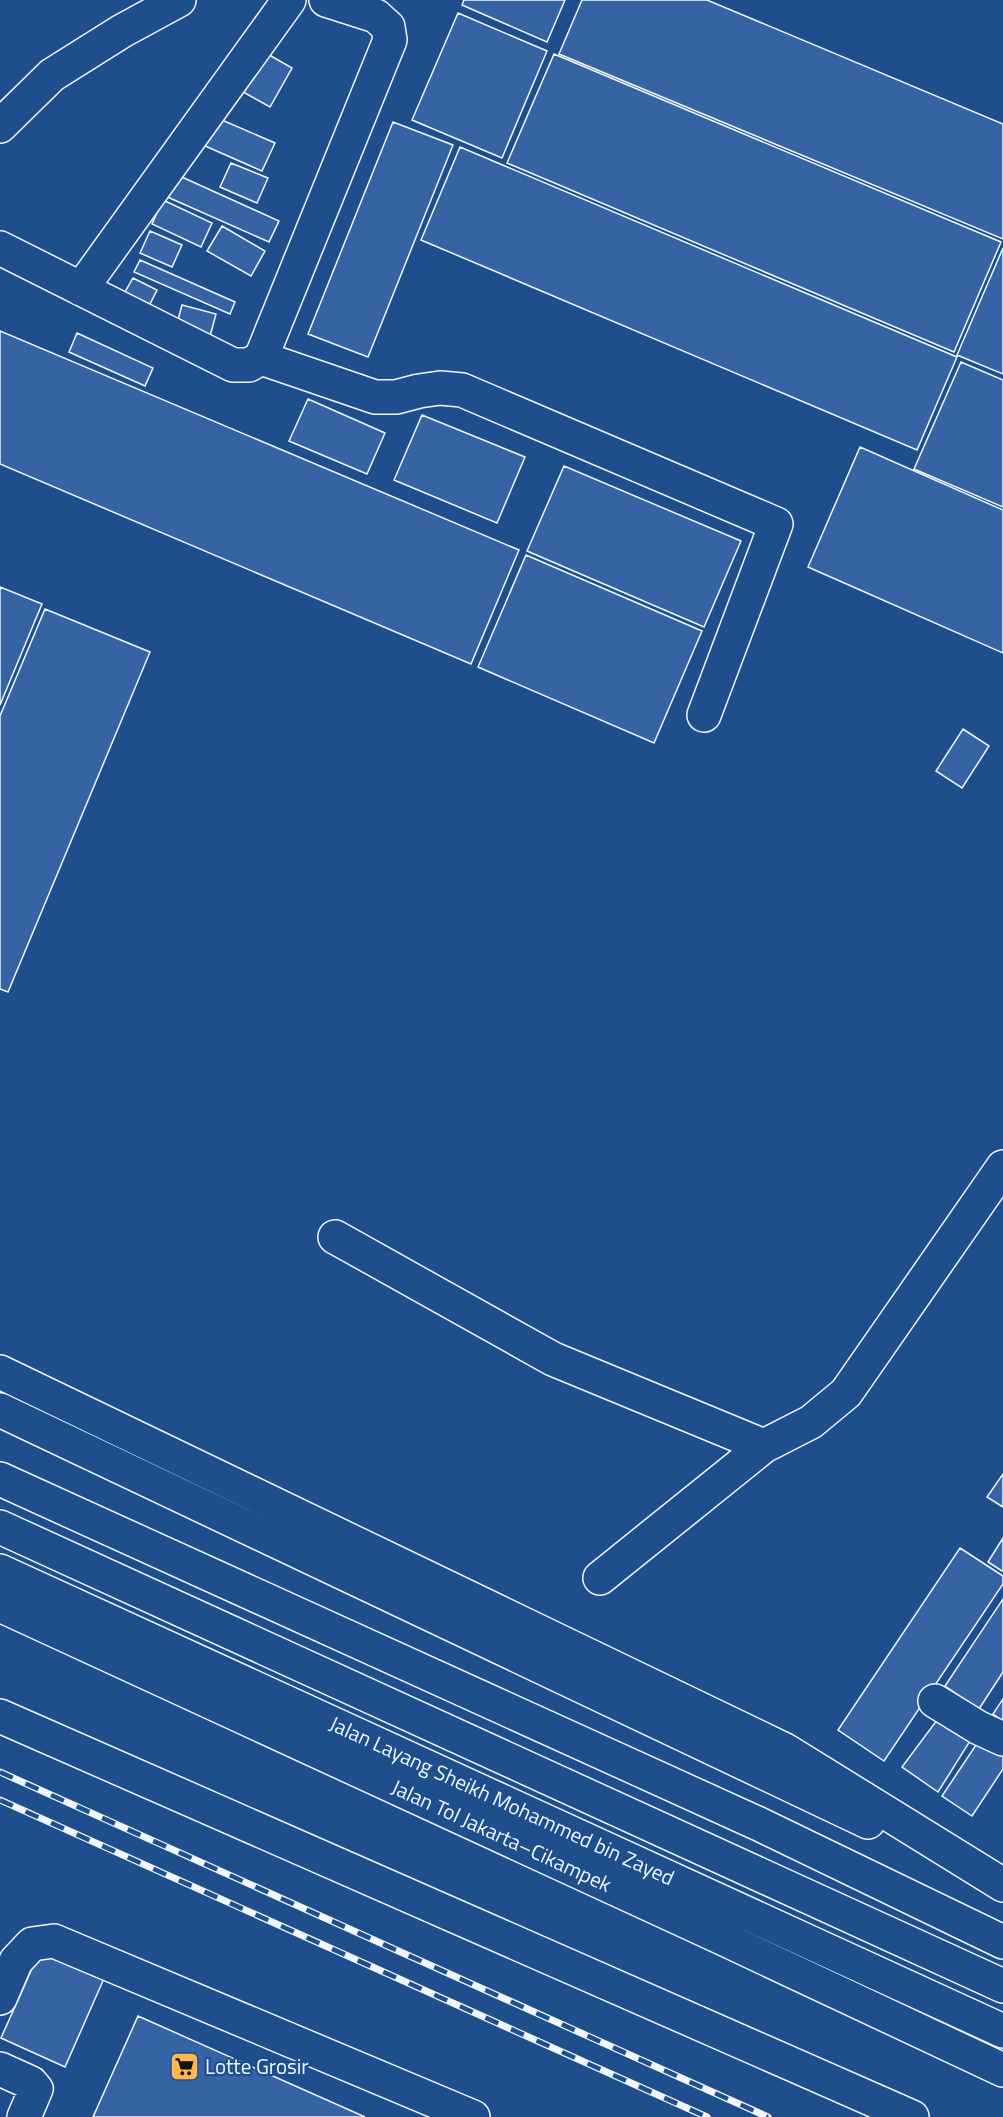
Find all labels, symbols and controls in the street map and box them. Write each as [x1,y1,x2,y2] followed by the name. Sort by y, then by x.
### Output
[324,1707,680,1893] street label: Jalan Layang Sheikh Mohammed bin Zayed
[386,1771,617,1900] street label: Jalan Tol Jakarta–Cikampek
[205,2050,309,2082] place label: Lotte Grosir
[168,2051,200,2083] supermarket icon: Lotte Grosir

